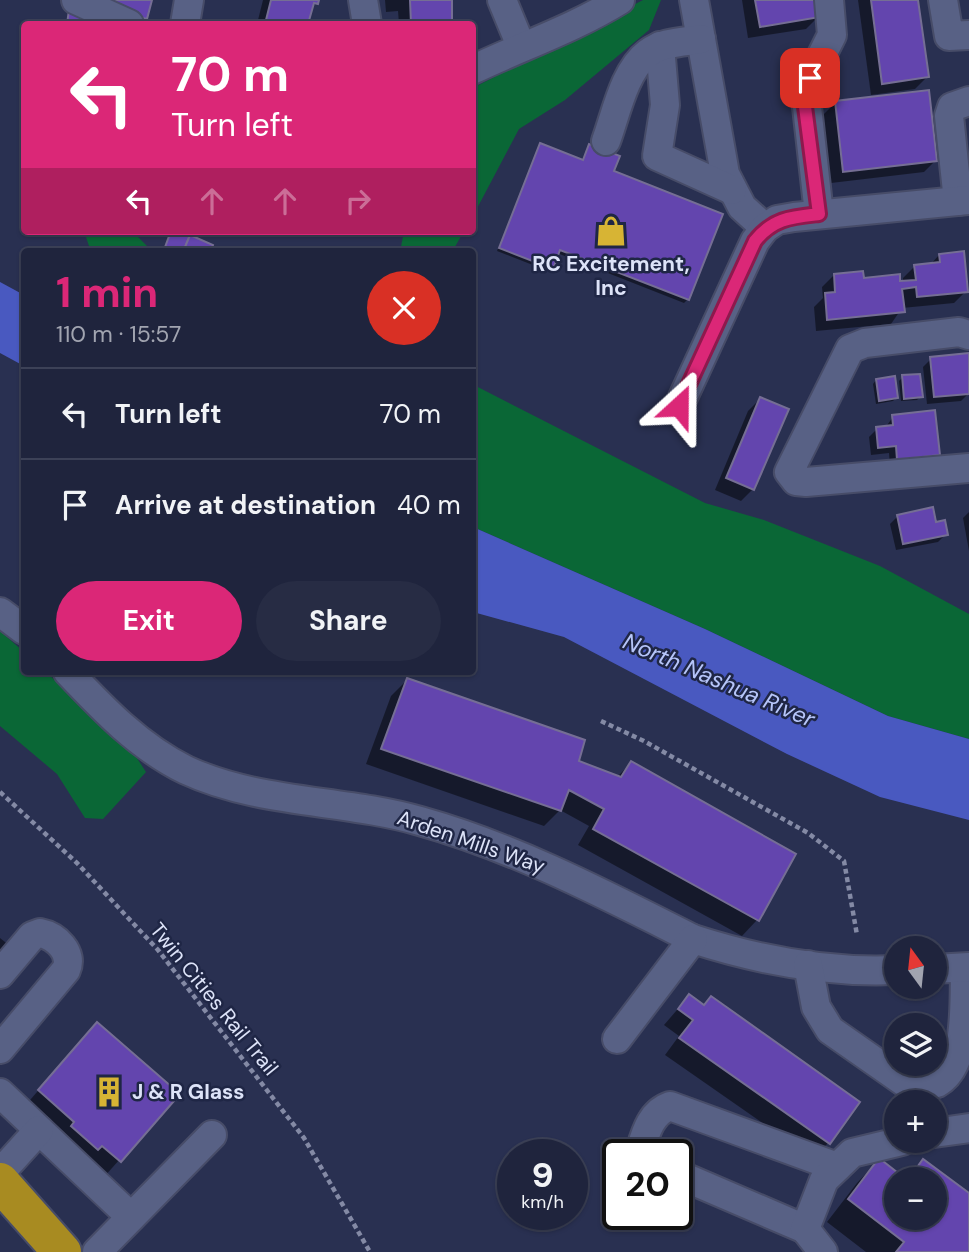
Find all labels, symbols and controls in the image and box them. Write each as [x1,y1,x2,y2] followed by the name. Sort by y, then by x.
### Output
[171,42,289,106] text: 70 m
[780,48,840,108] pin
[56,49,147,140] icon: left
[791,59,829,97] icon: arrive
[171,104,293,146] text: Turn left
[120,182,158,220] icon: left
[193,182,231,220] icon: ahead
[266,182,304,220] icon: ahead
[339,182,377,220] icon: right
[594,214,628,248] shop icon: RC Excitement, Inc
[532,250,690,302] place label: RC Excitement, Inc
[56,265,158,320] text: 1 min
[367,271,441,345] button: close
[56,319,181,349] text: 110 m · 15:57
[642,369,716,443] position arrow
[56,395,94,433] icon: left
[115,397,222,431] text: Turn left
[380,397,441,431] text: 70 m
[56,486,94,524] icon: arrive
[115,488,376,522] text: Arrive at destination
[397,488,461,522] text: 40 m
[56,581,242,661] button: Exit
[256,581,441,661] button: Share
[619,626,821,735] water label: North Nashua River
[393,804,549,880] street label: Arden Mills Way
[144,917,284,1081] street label: Twin Cities Rail Trail
[884,936,947,999] north arrow
[884,936,947,1230] map controls
[884,1013,947,1076] button: layers
[92,1075,126,1109] building icon: J & R Glass
[132,1078,244,1106] place label: J & R Glass
[884,1090,947,1153] button: +
[602,1139,693,1230] speed limit sign: 20
[531,1152,554,1198] text: 9
[884,1167,947,1230] button: −
[521,1190,564,1214] text: km/h

